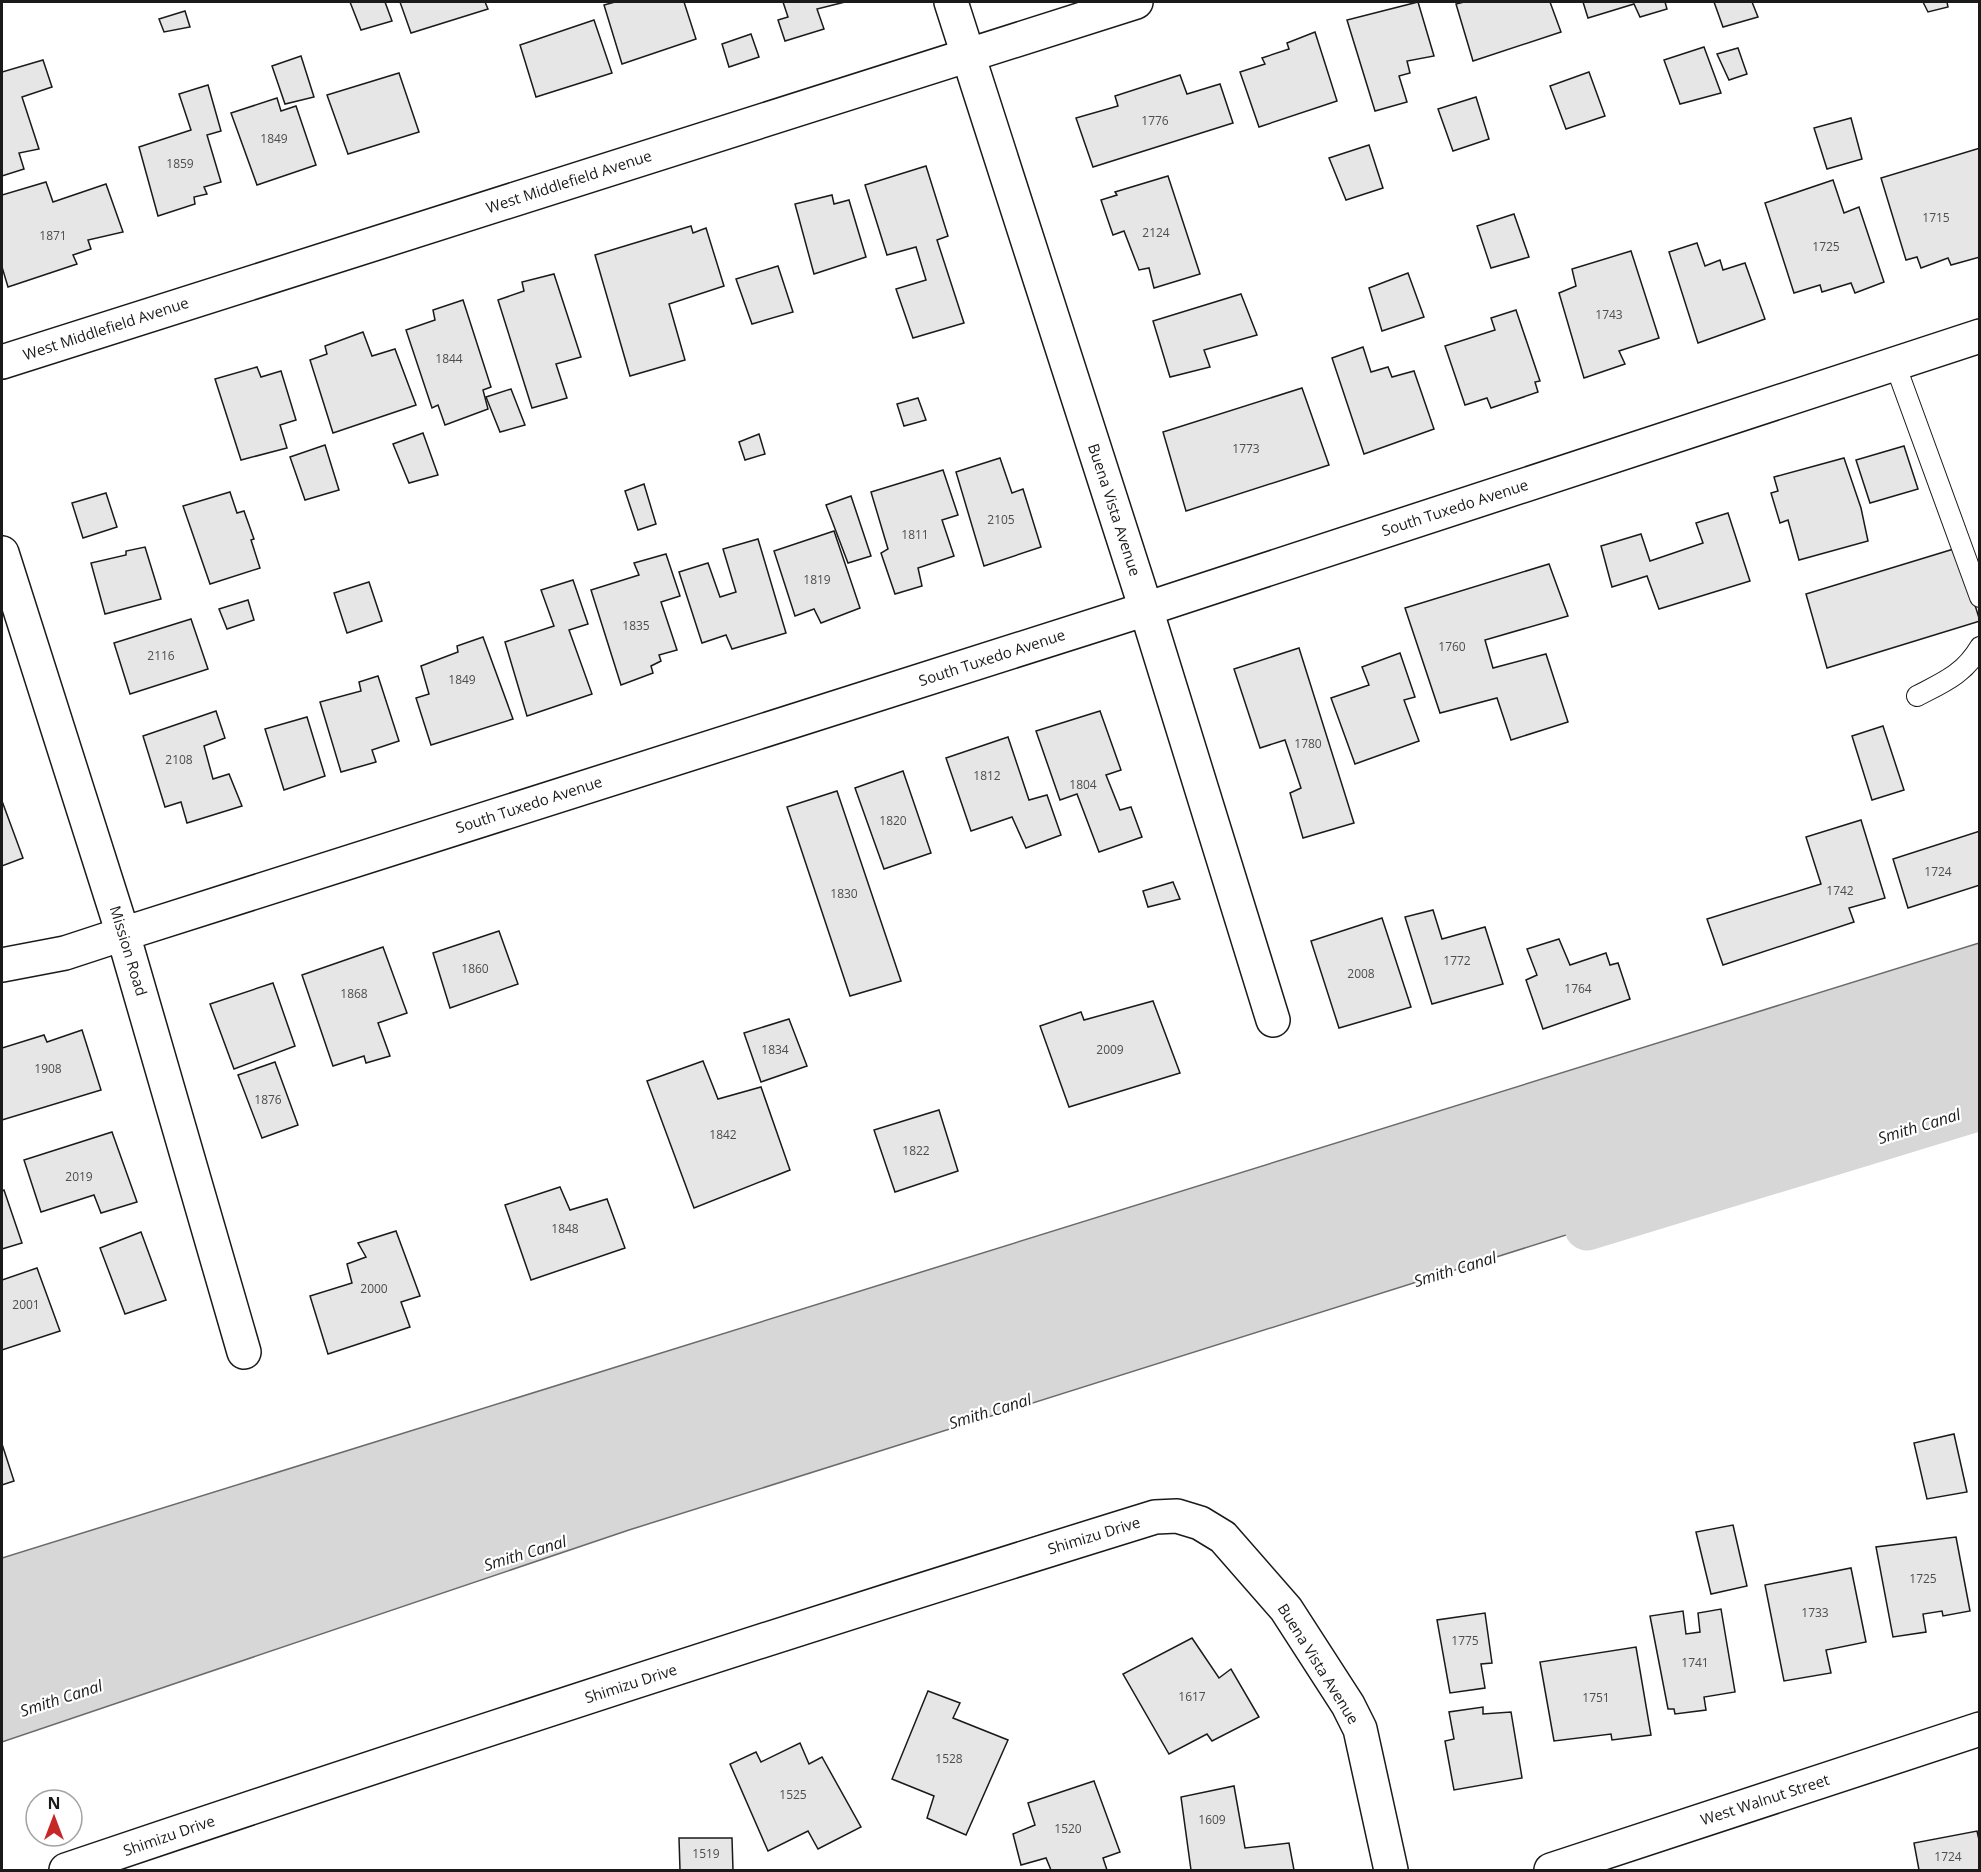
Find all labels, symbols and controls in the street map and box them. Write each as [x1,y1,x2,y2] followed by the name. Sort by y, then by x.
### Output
[1141,112,1169,129] house number: 1776
[260,130,288,147] house number: 1849
[483,145,654,217] street label: West Middlefield Avenue
[166,155,194,172] house number: 1859
[1922,209,1950,226] house number: 1715
[1142,224,1170,241] house number: 2124
[39,227,67,244] house number: 1871
[1812,238,1840,255] house number: 1725
[20,292,191,364] street label: West Middlefield Avenue
[1595,306,1623,323] house number: 1743
[435,350,463,367] house number: 1844
[1232,440,1260,457] house number: 1773
[1084,441,1146,579] street label: Buena Vista Avenue
[1379,474,1531,540] street label: South Tuxedo Avenue
[987,511,1015,528] house number: 2105
[901,526,929,543] house number: 1811
[803,571,831,588] house number: 1819
[622,617,650,634] house number: 1835
[916,624,1068,690] street label: South Tuxedo Avenue
[1438,638,1466,655] house number: 1760
[147,647,175,664] house number: 2116
[448,671,476,688] house number: 1849
[1294,735,1322,752] house number: 1780
[165,751,193,768] house number: 2108
[973,767,1001,784] house number: 1812
[453,771,605,837] street label: South Tuxedo Avenue
[1069,776,1097,793] house number: 1804
[879,812,907,829] house number: 1820
[1924,863,1952,880] house number: 1724
[1826,882,1854,899] house number: 1742
[830,885,858,902] house number: 1830
[106,903,152,998] street label: Mission Road
[1443,952,1471,969] house number: 1772
[461,960,489,977] house number: 1860
[1347,965,1375,982] house number: 2008
[1564,980,1592,997] house number: 1764
[340,985,368,1002] house number: 1868
[761,1041,789,1058] house number: 1834
[1096,1041,1124,1058] house number: 2009
[34,1060,62,1077] house number: 1908
[254,1091,282,1108] house number: 1876
[1875,1103,1964,1149] water label: Smith Canal
[709,1126,737,1143] house number: 1842
[902,1142,930,1159] house number: 1822
[65,1168,93,1185] house number: 2019
[551,1220,579,1237] house number: 1848
[1411,1246,1500,1292] water label: Smith Canal
[360,1280,388,1297] house number: 2000
[12,1296,40,1313] house number: 2001
[946,1388,1035,1434] water label: Smith Canal
[1045,1511,1142,1559] street label: Shimizu Drive
[481,1530,570,1576] water label: Smith Canal
[1909,1570,1937,1587] house number: 1725
[1274,1599,1364,1727] street label: Buena Vista Avenue
[1801,1604,1829,1621] house number: 1733
[1451,1632,1479,1649] house number: 1775
[1681,1654,1709,1671] house number: 1741
[582,1659,679,1707] street label: Shimizu Drive
[17,1674,106,1722] water label: Smith Canal
[1178,1688,1206,1705] house number: 1617
[1582,1689,1610,1706] house number: 1751
[935,1750,963,1767] house number: 1528
[1698,1769,1832,1829] street label: West Walnut Street
[779,1786,807,1803] house number: 1525
[24,1788,84,1848] north arrow
[47,1792,61,1814] text: N
[120,1810,217,1860] street label: Shimizu Drive
[1198,1811,1226,1828] house number: 1609
[1054,1820,1082,1837] house number: 1520
[692,1845,720,1862] house number: 1519
[1934,1848,1962,1865] house number: 1724

